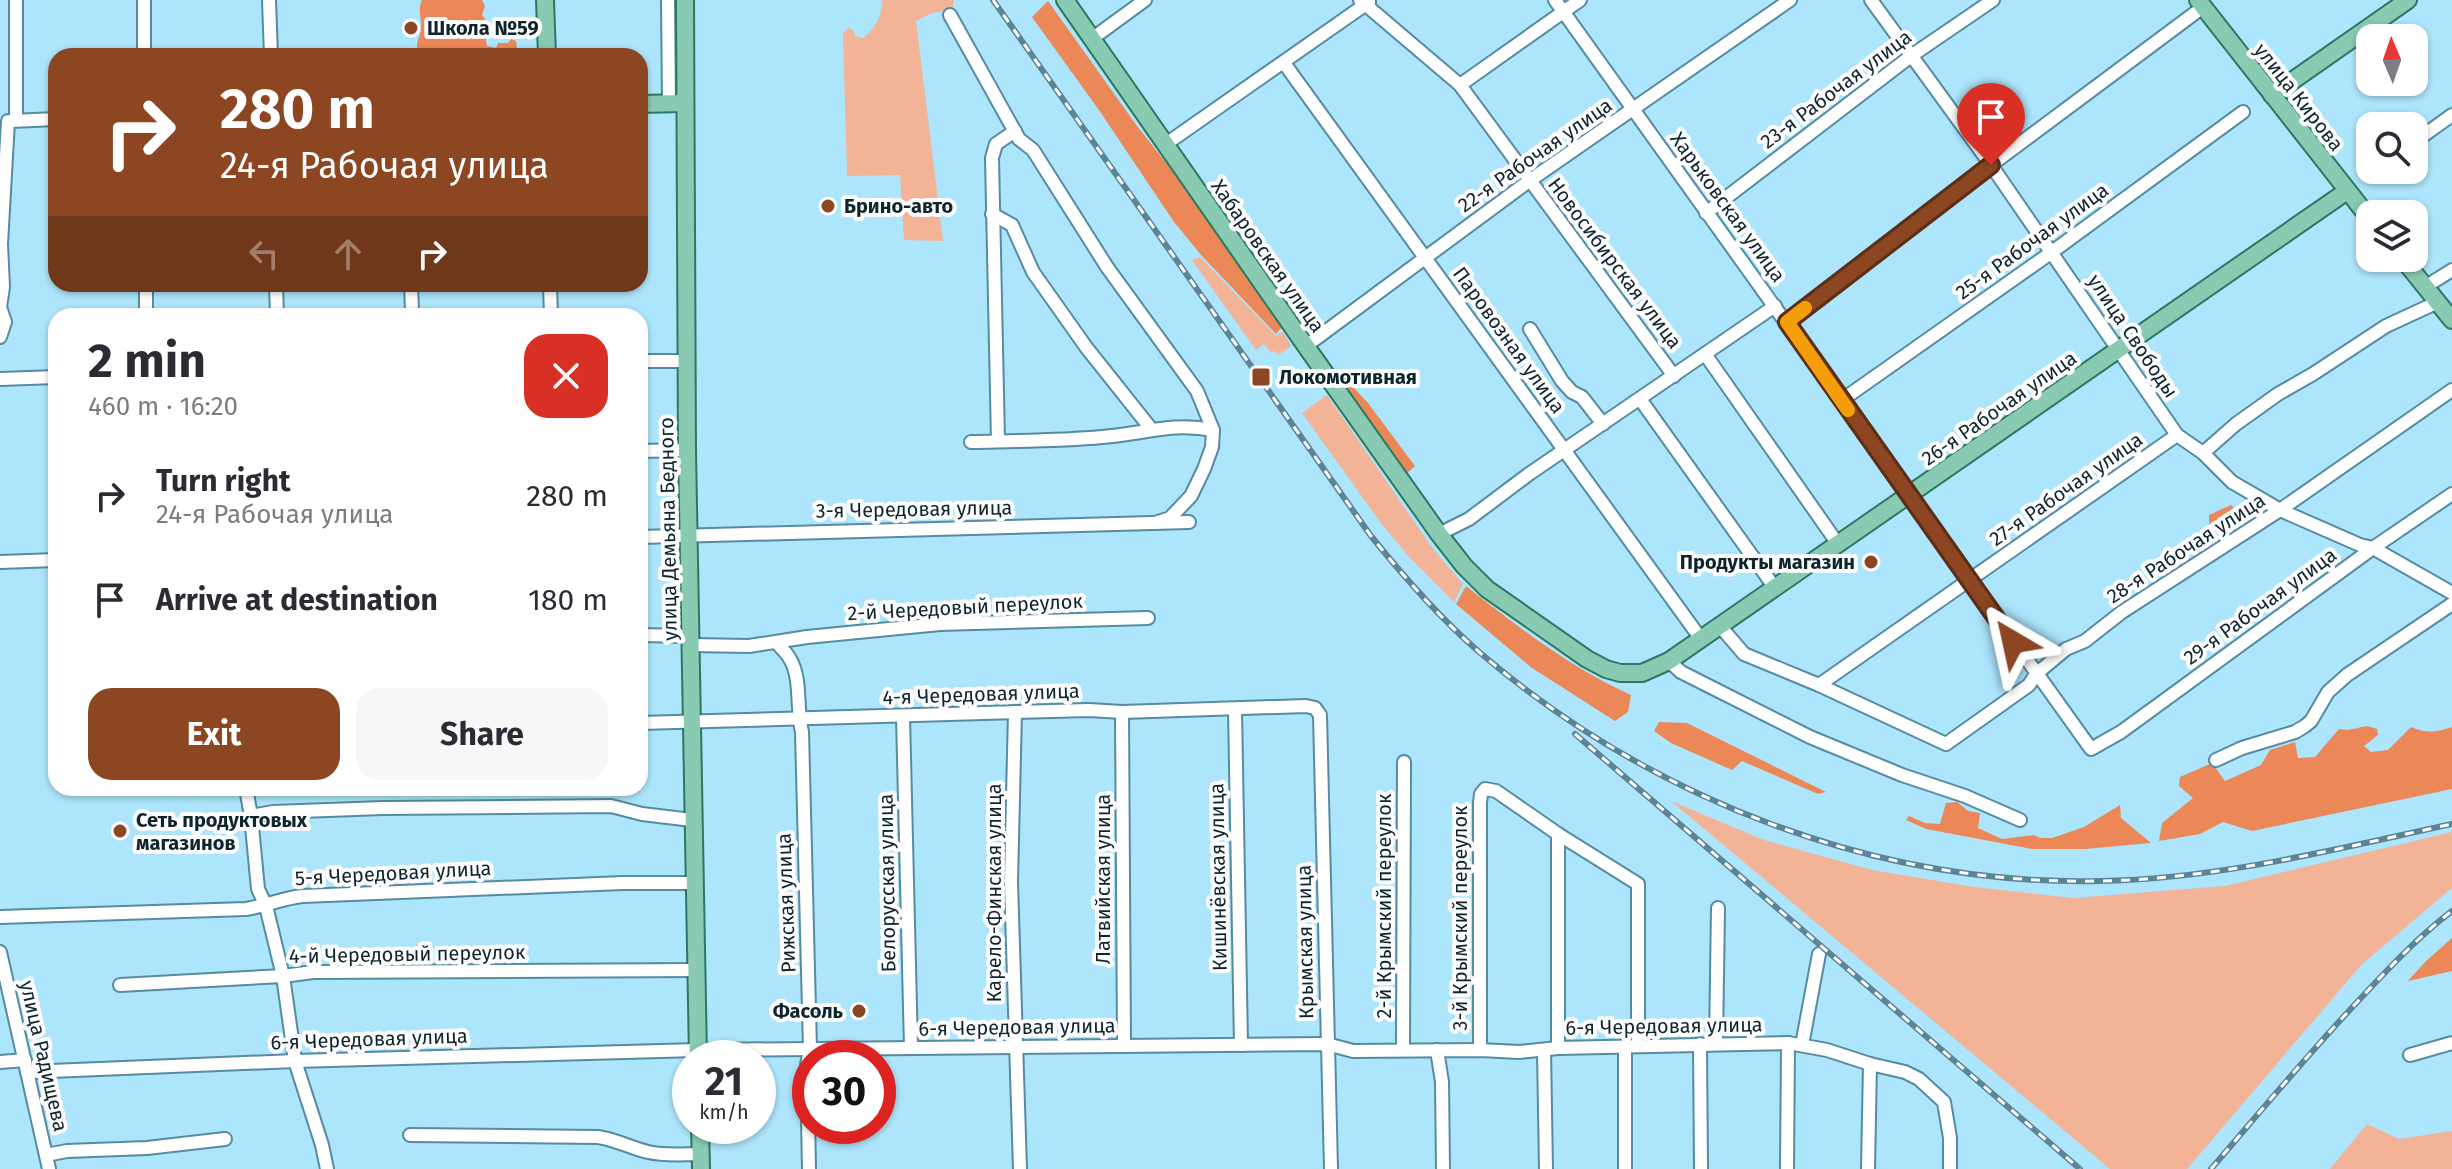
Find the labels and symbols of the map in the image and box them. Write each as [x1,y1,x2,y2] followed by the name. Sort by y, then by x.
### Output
[427,16,539,40] place label: Школа №59
[402,19,420,37] marker: Школа №59
[2356,24,2428,96] north arrow
[1756,25,1916,153] street label: 23-я Рабочая улица
[2249,38,2349,156] street label: улица Кирова
[1957,83,2025,165] pin
[1453,93,1617,217] street label: 22-я Рабочая улица
[1666,127,1790,287] street label: Харьковская улица
[1543,173,1687,353] street label: Новосибирская улица
[1206,175,1330,337] street label: Хабаровская улица
[1951,178,2113,304] street label: 25-я Рабочая улица
[844,194,954,218] place label: Брино-авто
[819,197,837,215] marker: Брино-авто
[1448,262,1570,418] street label: Паровозная улица
[2083,270,2183,402] street label: улица Свободы
[1917,346,2081,470] street label: 26-я Рабочая улица
[1279,365,1417,389] place label: Локомотивная
[1250,366,1272,388] marker: Локомотивная
[654,417,682,641] street label: улица Демьяна Бедного
[1985,427,2147,551] street label: 27-я Рабочая улица
[2102,488,2270,608] street label: 28-я Рабочая улица
[816,495,1012,523] street label: 3-я Чередовая улица
[2179,543,2341,669] street label: 29-я Рабочая улица
[1680,550,1855,574] place label: Продукты магазин
[1862,553,1880,571] marker: Продукты магазин
[847,589,1084,625] street label: 2-й Чередовый переулок
[1971,600,2055,684] position arrow
[882,679,1080,709] street label: 4-я Чередовая улица
[982,783,1006,1003] street label: Карело-Финская улица
[1204,783,1232,971] street label: Кишинёвская улица
[873,793,901,973] street label: Белорусская улица
[1372,793,1396,1018] street label: 2-й Крымский переулок
[1091,794,1115,964] street label: Латвийская улица
[1448,805,1472,1030] street label: 3-й Крымский переулок
[136,808,308,855] place label: Сеть продуктовых магазинов
[111,822,129,840] marker: Сеть продуктовых магазинов
[772,833,800,973] street label: Рижская улица
[294,856,492,890] street label: 5-я Чередовая улица
[1292,865,1318,1019] street label: Крымская улица
[289,940,526,968] street label: 4-й Чередовый переулок
[15,978,73,1134] street label: улица Радищева
[773,999,844,1023] place label: Фасоль
[850,1002,868,1020] marker: Фасоль
[1565,1012,1763,1040] street label: 6-я Чередовая улица
[918,1013,1116,1041] street label: 6-я Чередовая улица
[270,1024,468,1054] street label: 6-я Чередовая улица
[792,1040,896,1144] speed limit sign: 30

